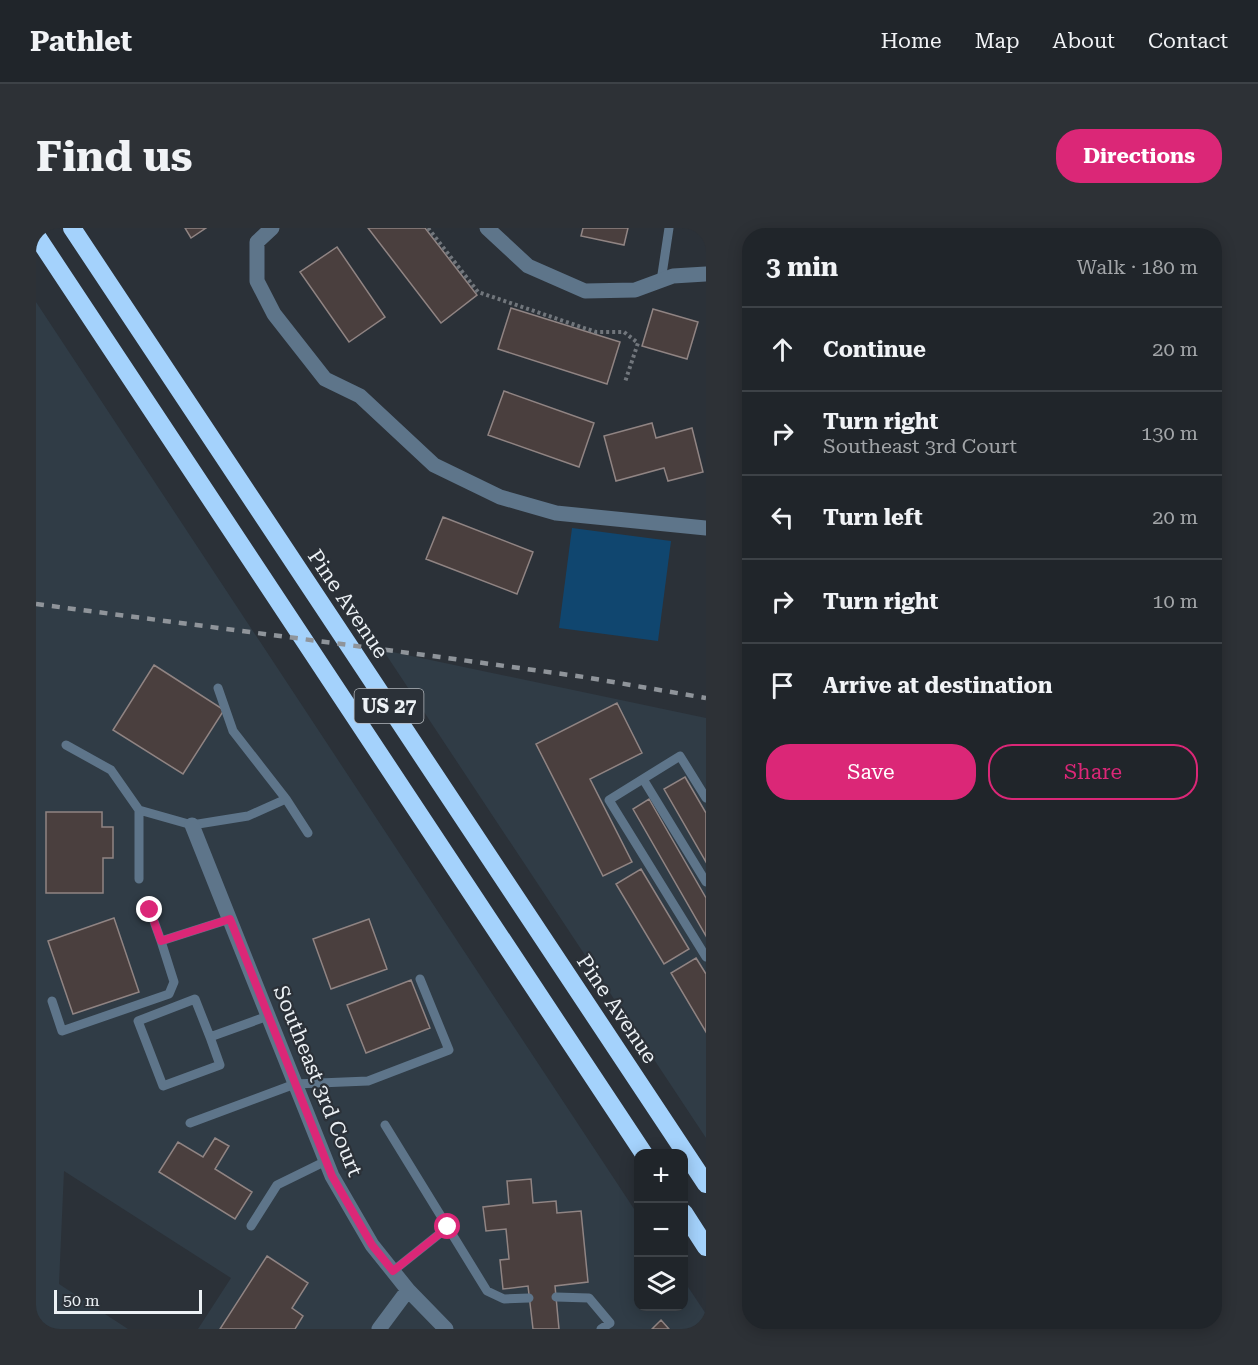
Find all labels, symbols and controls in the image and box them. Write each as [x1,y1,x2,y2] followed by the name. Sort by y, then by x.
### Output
[30,25,132,58] text: Pathlet
[881,29,942,53] text: Home
[975,29,1020,53] text: Map
[1053,29,1115,53] text: About
[1148,29,1228,53] text: Contact
[1056,129,1222,183] button: Directions
[36,132,193,181] text: Find us
[766,252,838,282] text: 3 min
[1077,255,1198,279] text: Walk · 180 m
[766,333,799,366] icon: ahead
[823,337,926,362] text: Continue
[1152,337,1198,361] text: 20 m
[823,409,938,434] text: Turn right
[766,417,799,450] icon: right
[1141,421,1198,445] text: 130 m
[823,434,1017,458] text: Southeast 3rd Court
[766,501,799,534] icon: left
[823,505,923,530] text: Turn left
[1152,505,1198,529] text: 20 m
[303,545,393,663] street label: Pine Avenue
[766,585,799,618] icon: right
[823,589,938,614] text: Turn right
[1152,589,1198,613] text: 10 m
[766,669,799,702] icon: arrive
[823,673,1052,698] text: Arrive at destination
[354,689,424,723] road number: US 27
[766,744,976,800] button: Save
[988,744,1198,800] button: Share
[136,896,162,922] route end
[572,950,662,1068] street label: Pine Avenue
[269,982,367,1180] street label: Southeast 3rd Court
[634,1149,688,1311] map controls
[634,1149,688,1203] button: +
[634,1203,688,1257] button: −
[434,1213,460,1239] route start
[634,1257,688,1311] button: layers
[54,1287,202,1314] scale bar
[63,1291,100,1310] text: 50 m

